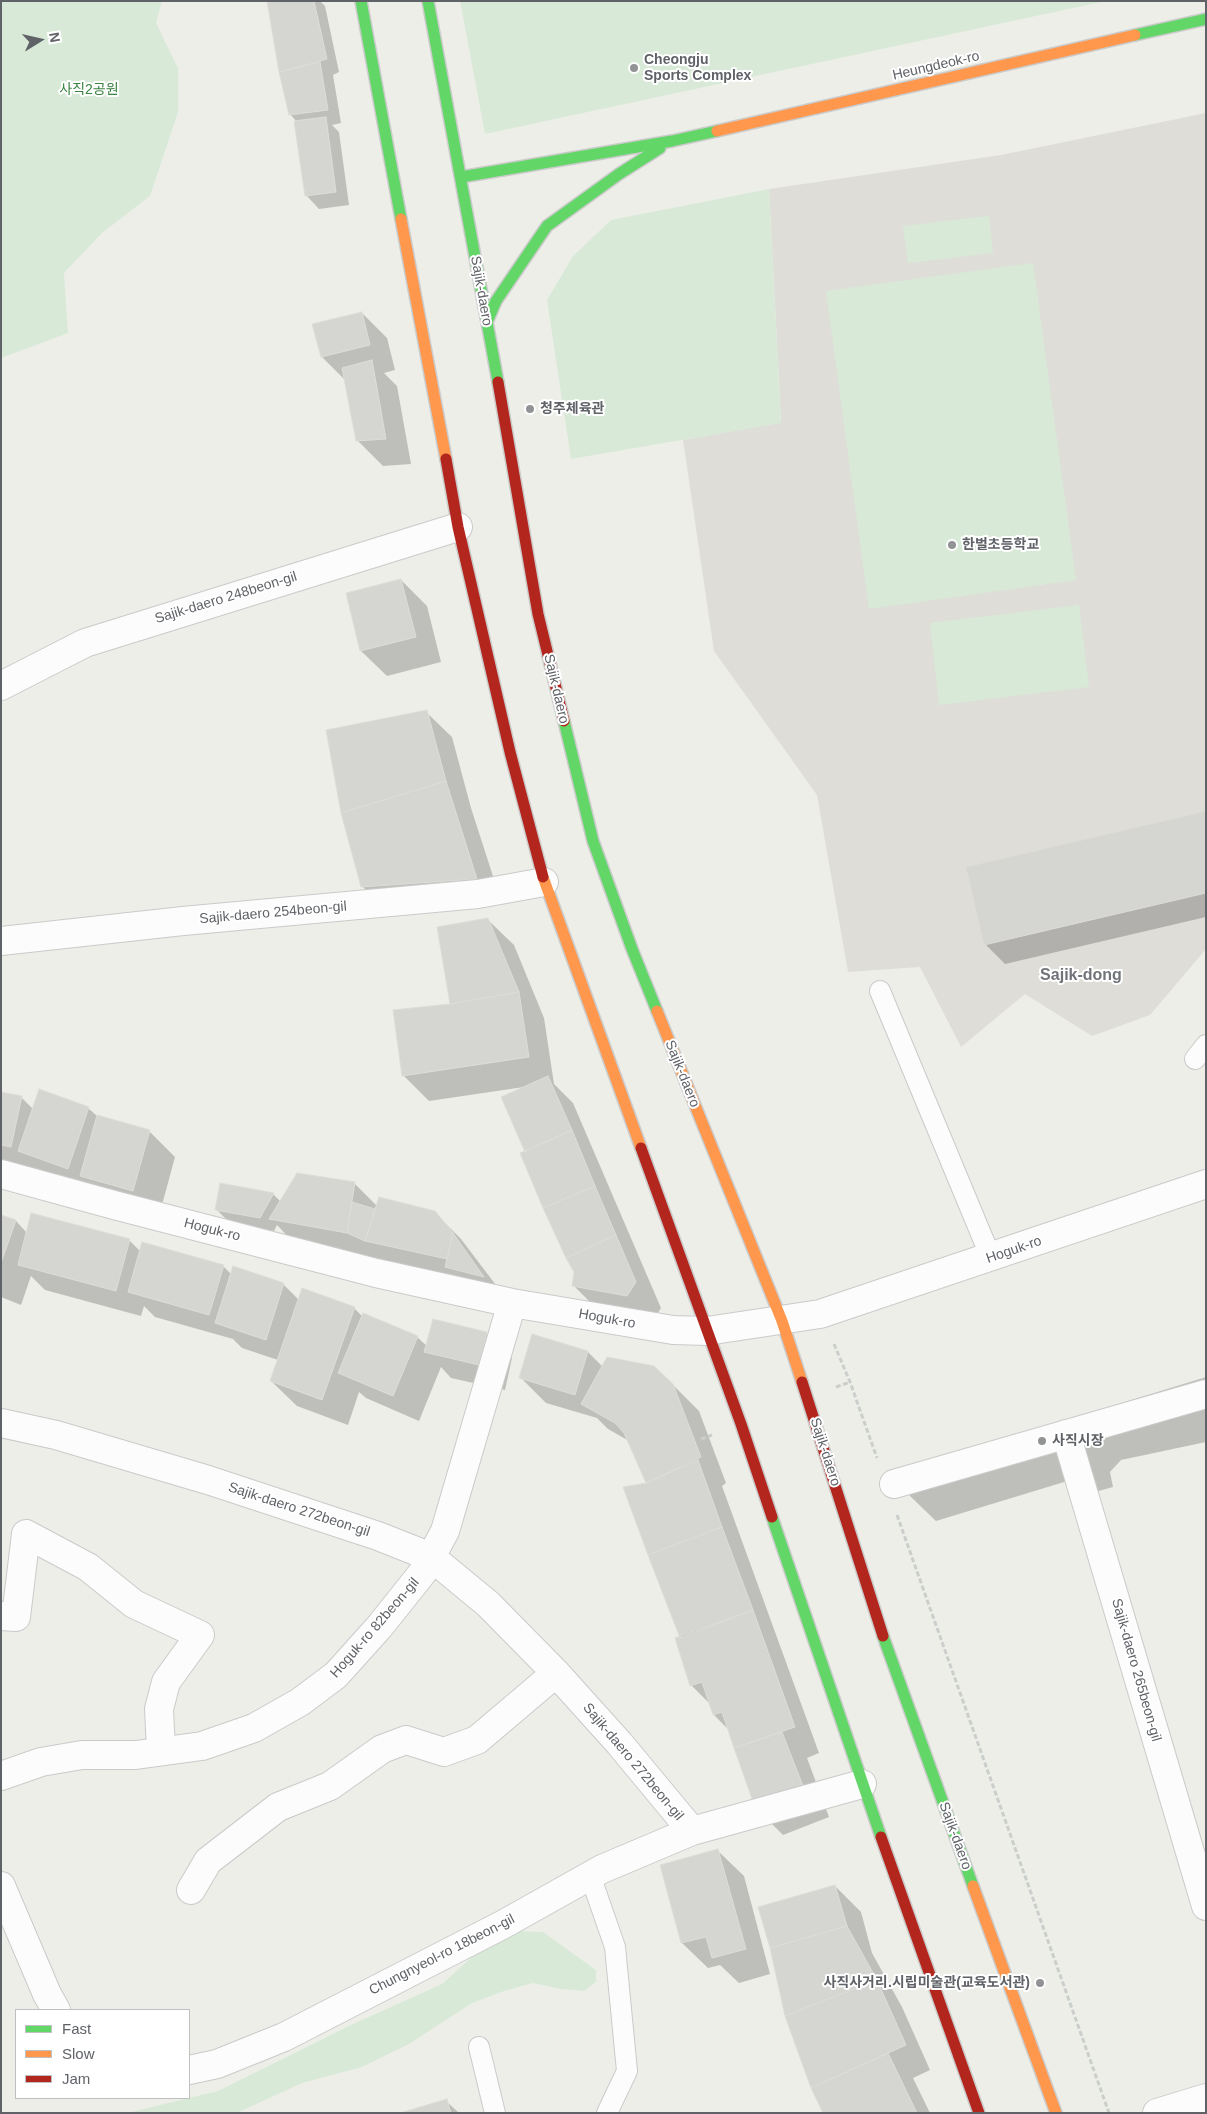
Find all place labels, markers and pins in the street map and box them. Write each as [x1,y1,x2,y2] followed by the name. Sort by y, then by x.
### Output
[644,52,751,84] place label: Cheongju Sports Complex
[628,62,640,74] marker: Cheongju Sports Complex
[540,401,604,417] place label: 청주체육관
[524,403,536,415] marker: 청주체육관
[962,537,1039,553] place label: 한벌초등학교
[946,539,958,551] marker: 한벌초등학교
[1052,1433,1104,1449] place label: 사직시장
[1036,1435,1048,1447] marker: 사직시장
[824,1975,1030,1991] place label: 사직사거리.시립미술관(교육도서관)
[1034,1977,1046,1989] marker: 사직사거리.시립미술관(교육도서관)

